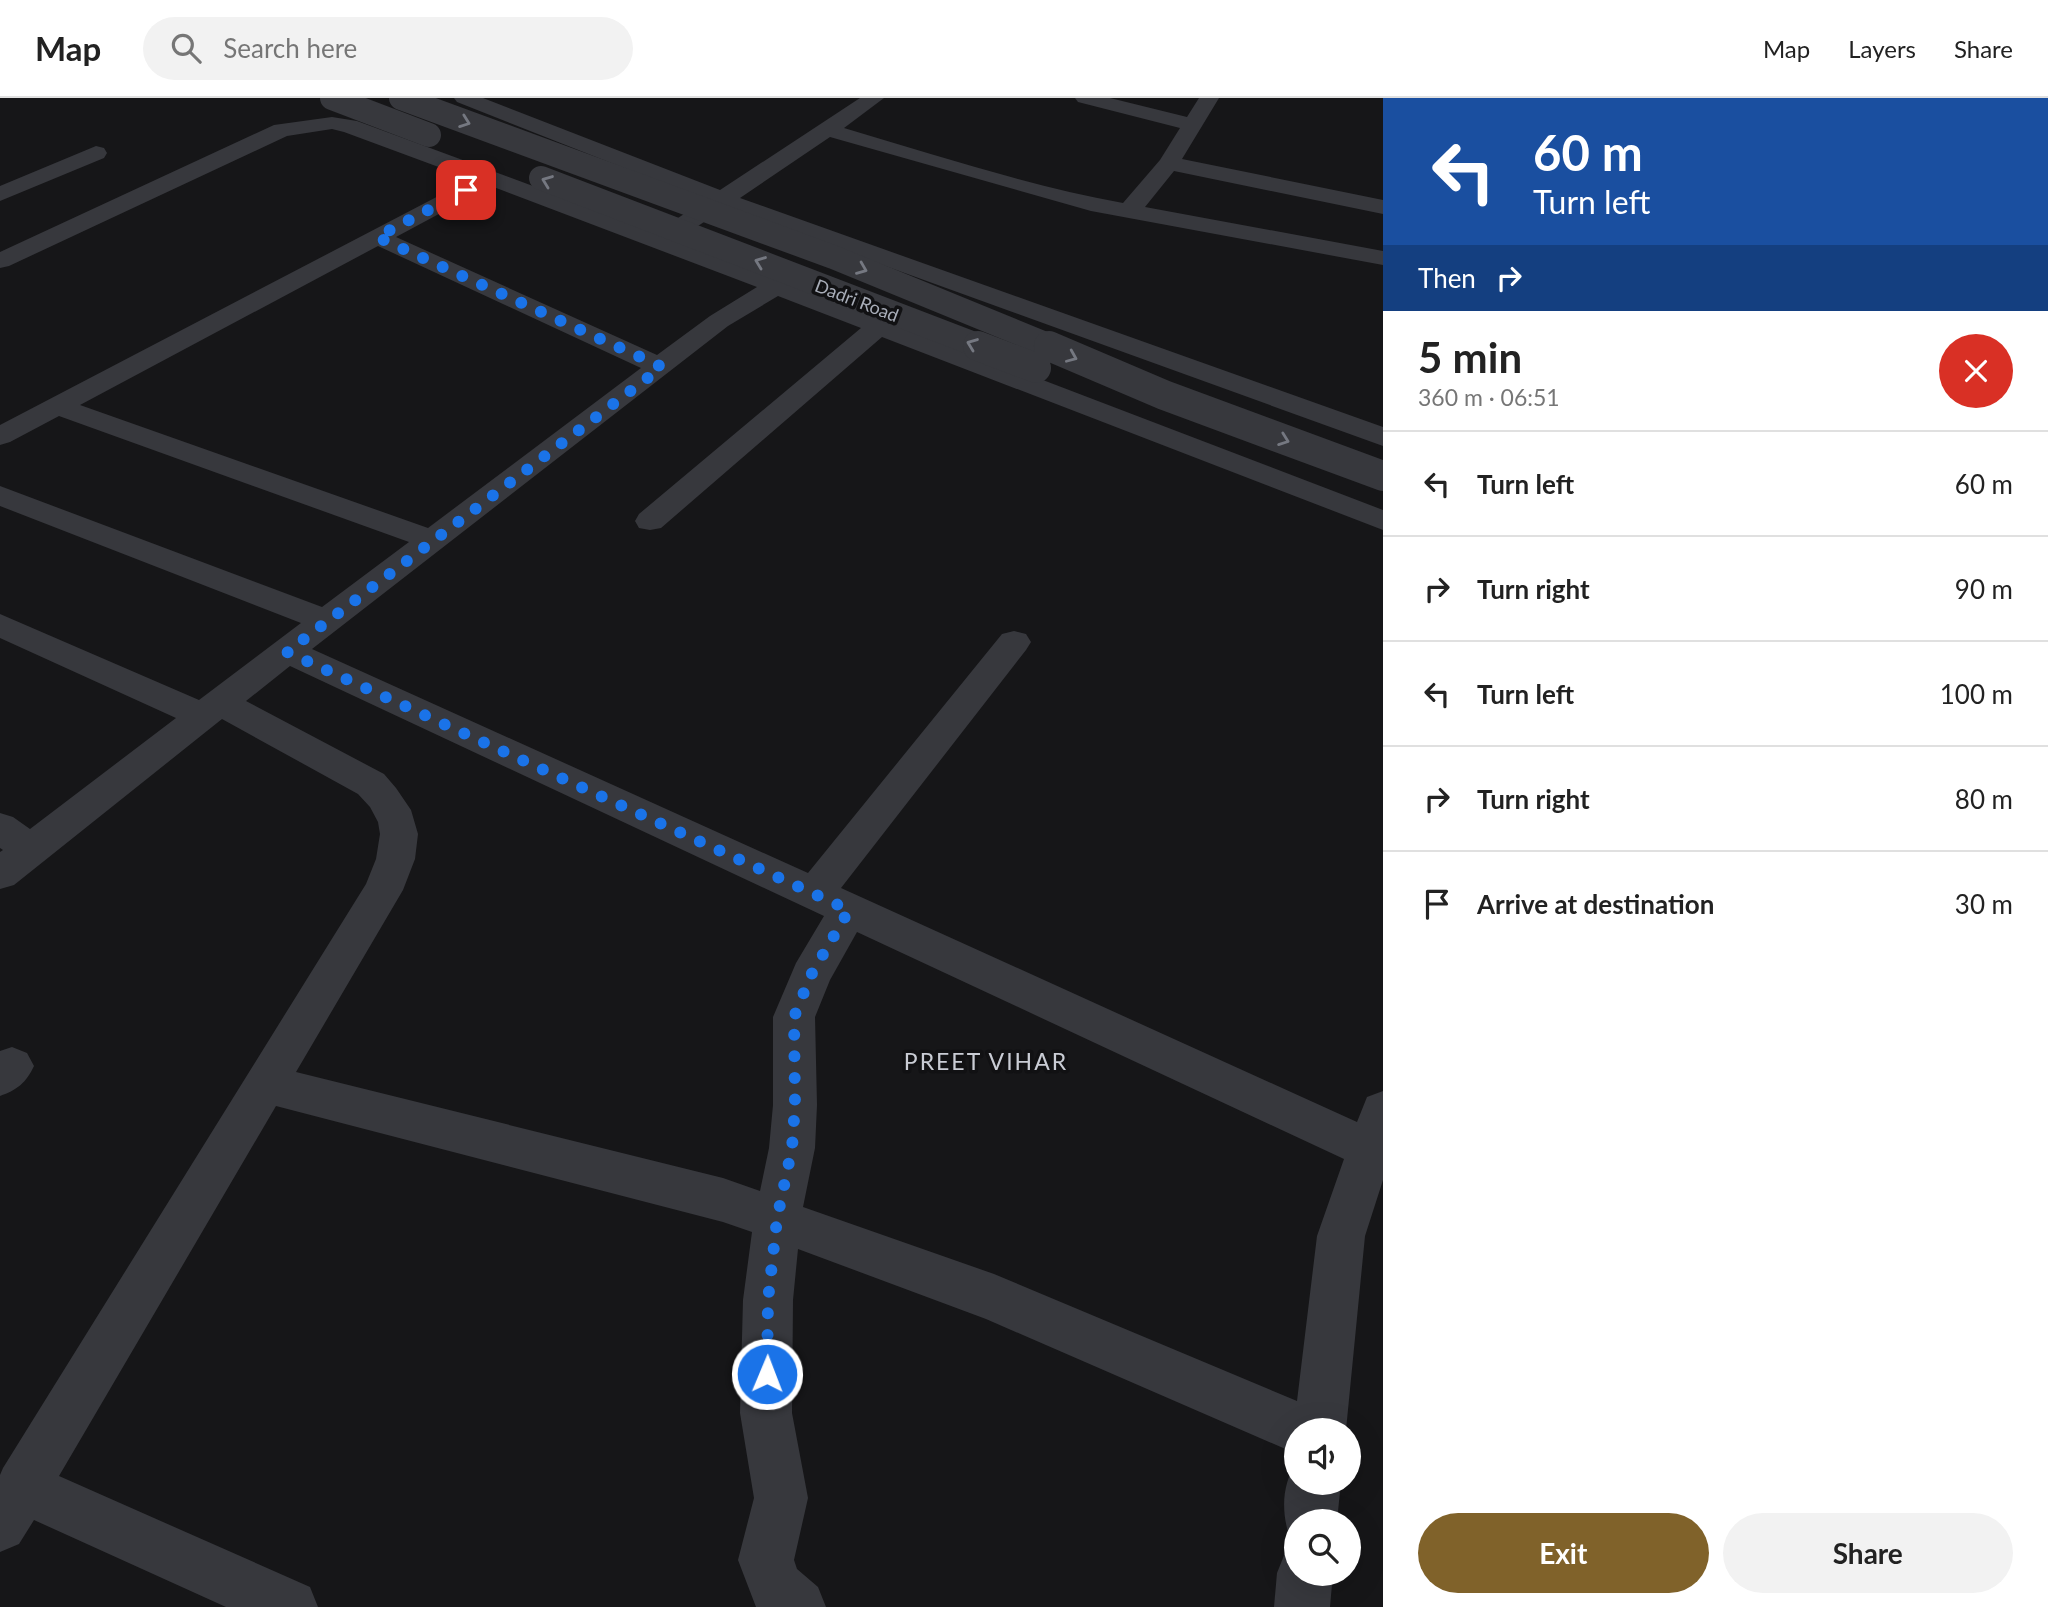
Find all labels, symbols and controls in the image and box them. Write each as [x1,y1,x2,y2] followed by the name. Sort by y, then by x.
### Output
[143,17,633,80] search box
[35,28,101,68] text: Map
[167,29,205,67] icon: search
[223,32,357,64] text: Search here
[1763,34,1810,63] text: Map
[1848,34,1916,63] text: Layers
[1954,34,2013,63] text: Share
[458,114,470,128] one-way arrow
[1533,123,1643,181] text: 60 m
[1418,126,1509,217] icon: left
[436,160,496,220] pin
[447,171,485,209] icon: arrive
[542,175,554,189] one-way arrow
[1533,182,1650,221] text: Turn left
[754,257,766,271] one-way arrow
[1490,259,1528,297] icon: right
[856,260,868,274] one-way arrow
[1418,262,1476,294] text: Then
[812,274,902,326] street label: Dadri Road
[1418,332,1522,382] text: 5 min
[1939,334,2013,408] button: close
[967,338,979,352] one-way arrow
[1065,349,1077,363] one-way arrow
[1418,383,1560,411] text: 360 m · 06:51
[1277,431,1289,445] one-way arrow
[1418,465,1456,503] icon: left
[1477,468,1574,500] text: Turn left
[1955,468,2013,500] text: 60 m
[1418,570,1456,608] icon: right
[1477,573,1590,605] text: Turn right
[1955,573,2013,605] text: 90 m
[1418,675,1456,713] icon: left
[1477,678,1574,710] text: Turn left
[1940,678,2013,710] text: 100 m
[1418,780,1456,818] icon: right
[1477,783,1590,815] text: Turn right
[1955,783,2013,815] text: 80 m
[1418,885,1456,923] icon: arrive
[1477,888,1714,920] text: Arrive at destination
[1955,888,2013,920] text: 30 m
[904,1047,1068,1075] district label: PREET VIHAR
[730,1337,804,1411] position arrow
[1284,1418,1361,1586] map controls
[1284,1418,1361,1495] button: sound
[1284,1509,1361,1586] button: search
[1418,1513,1709,1593] button: Exit
[1723,1513,2013,1593] button: Share

